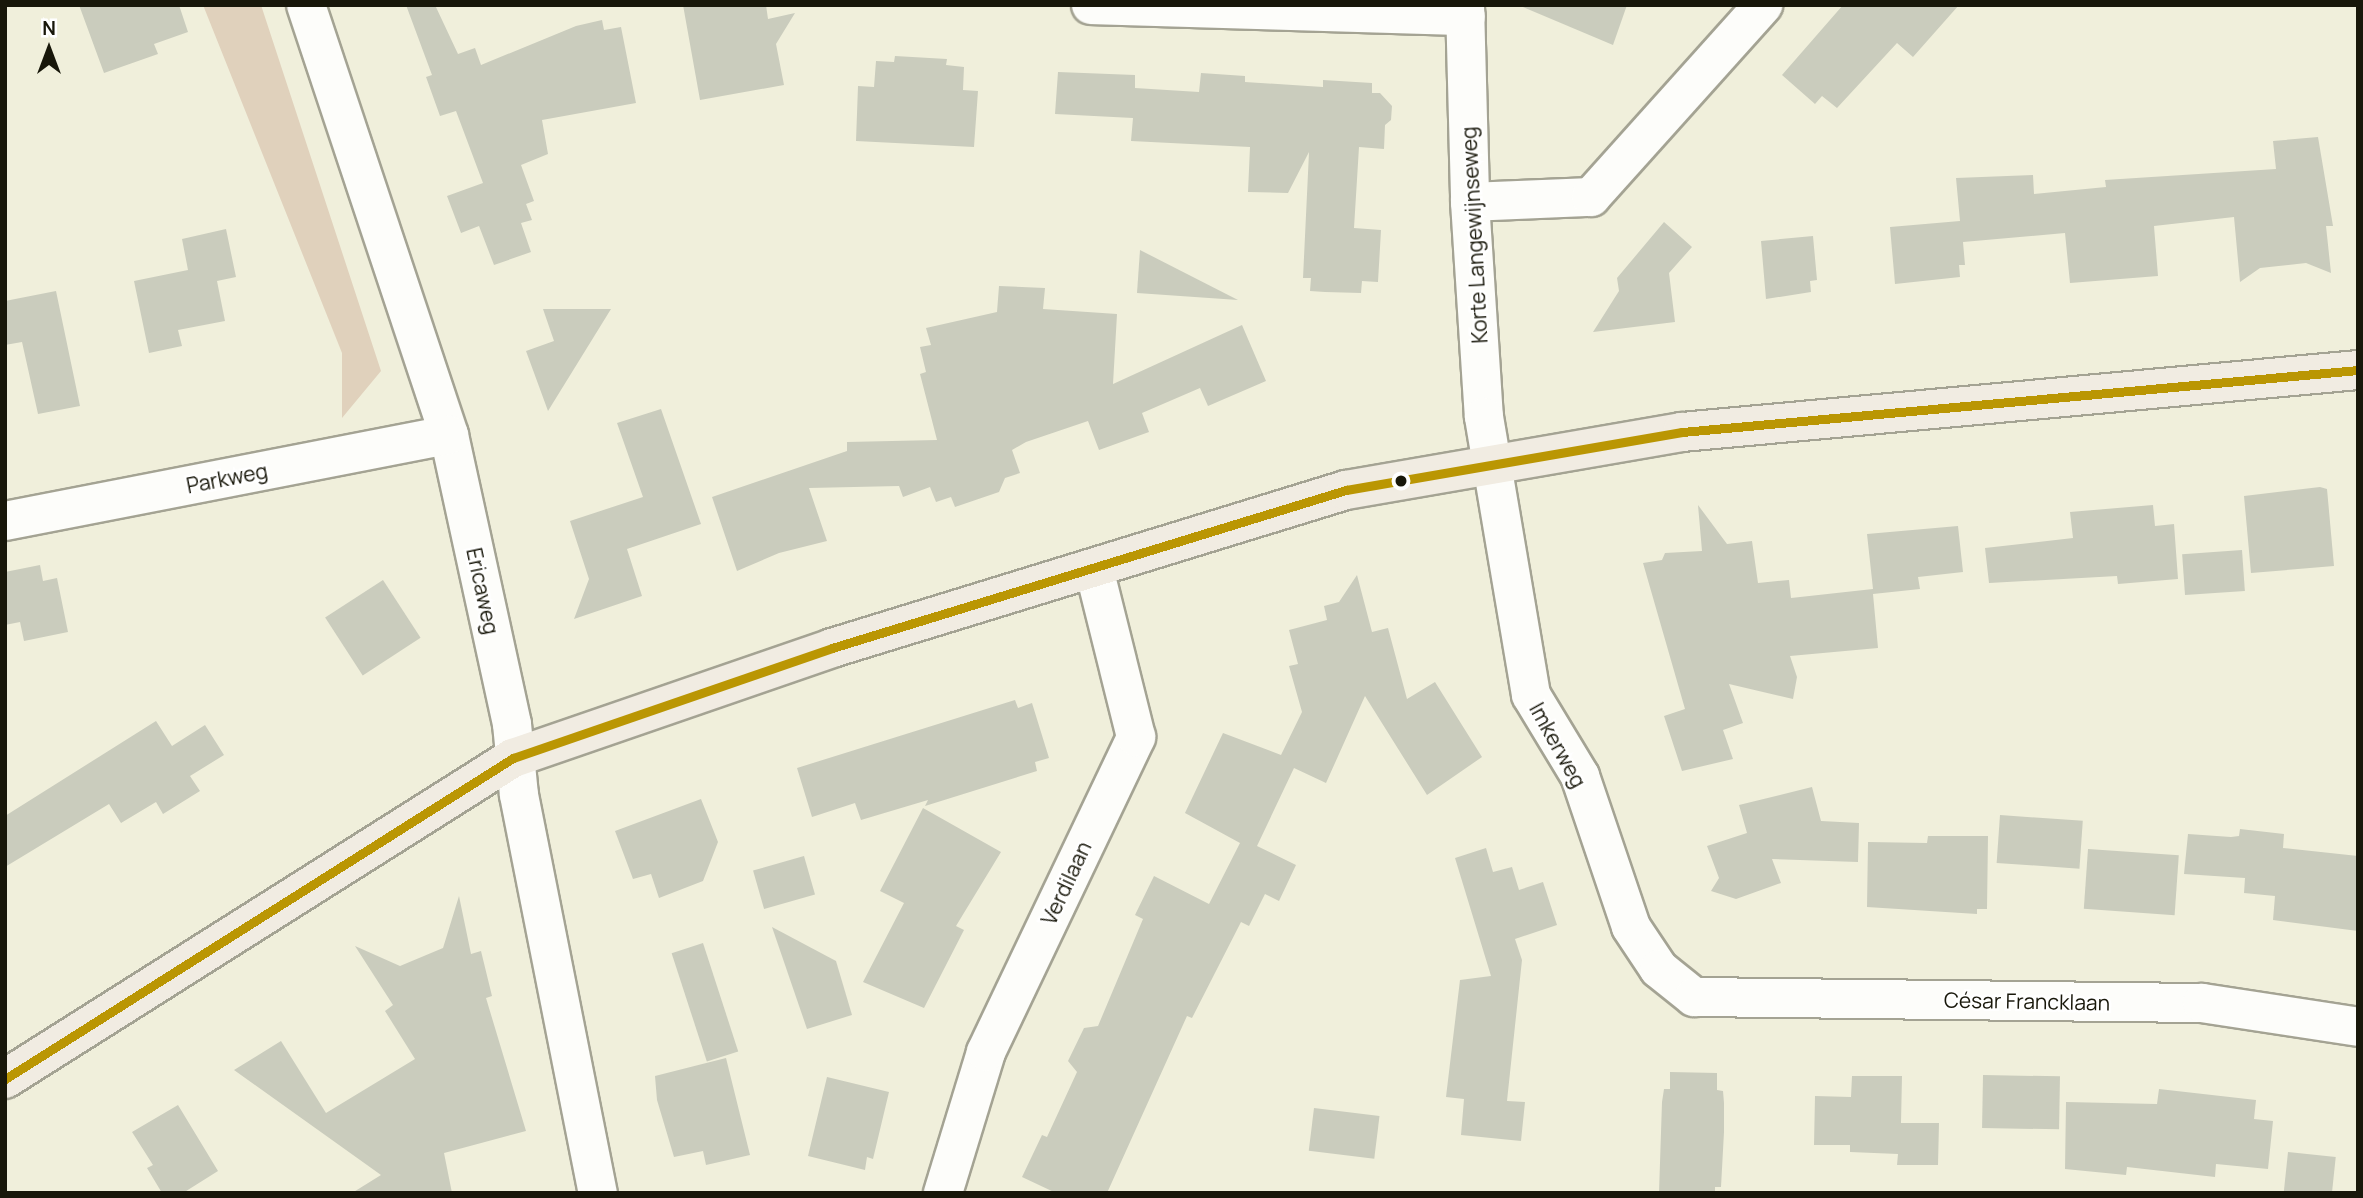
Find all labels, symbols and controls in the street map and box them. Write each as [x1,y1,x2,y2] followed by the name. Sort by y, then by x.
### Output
[14,14,84,84] north arrow
[42,15,56,41] text: N
[1456,126,1492,344] street label: Korte Langewijnseweg
[184,458,270,498] street label: Parkweg
[1394,474,1408,488] unlabelled marker
[462,546,504,636] street label: Ericaweg
[1524,698,1592,792] street label: Imkerweg
[1036,837,1096,929] street label: Verdilaan
[1944,987,2110,1015] street label: César Francklaan

